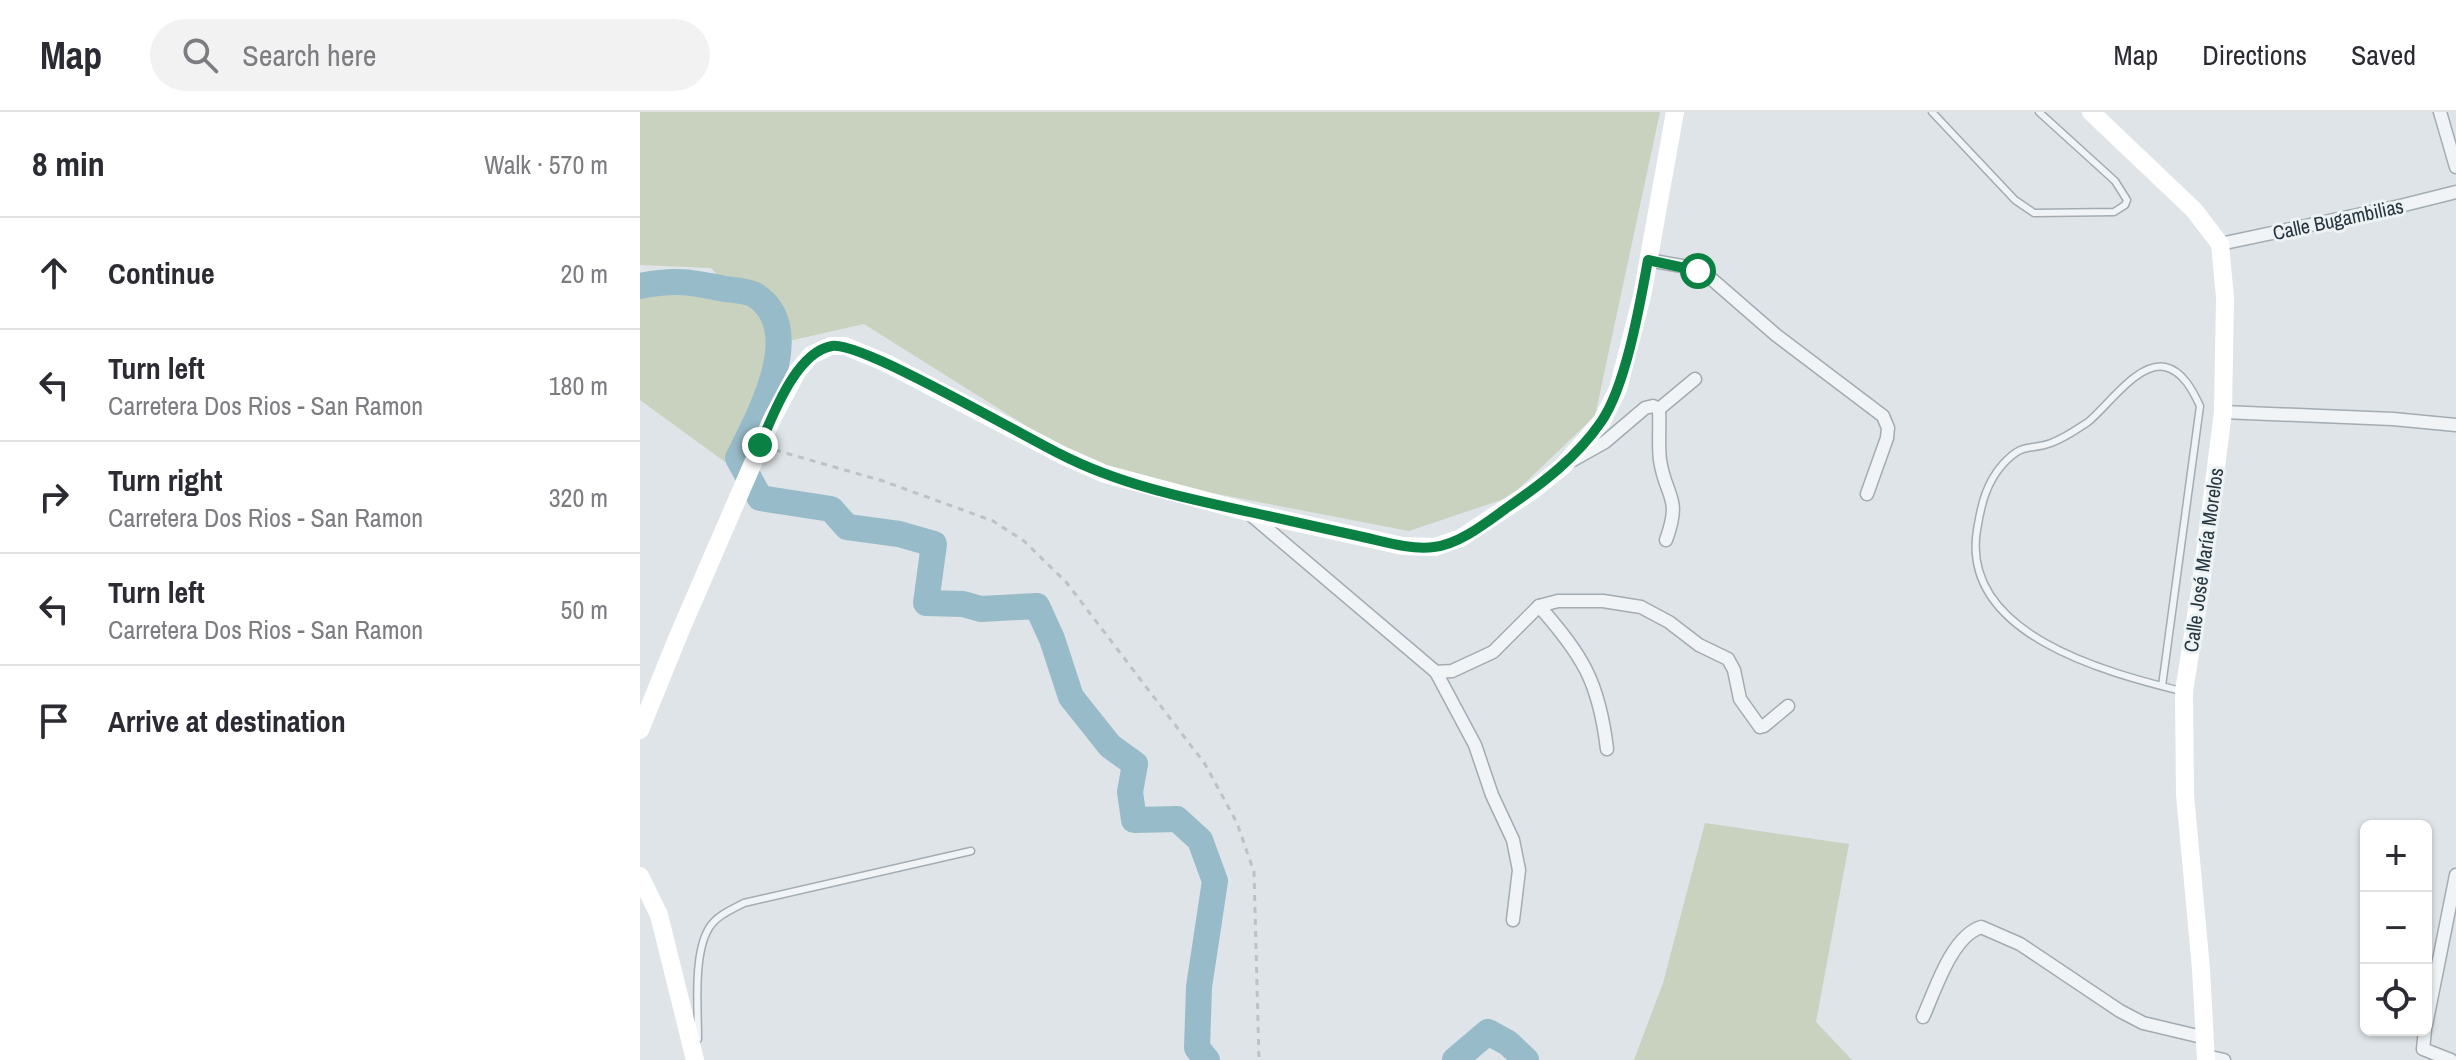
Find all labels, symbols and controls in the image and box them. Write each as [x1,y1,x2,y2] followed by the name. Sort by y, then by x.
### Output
[150,19,710,91] search box
[40,30,102,81] text: Map
[178,33,222,77] icon: search
[242,35,376,75] text: Search here
[2114,36,2158,74] text: Map
[2202,36,2307,74] text: Directions
[2351,36,2416,74] text: Saved
[32,141,105,187] text: 8 min
[484,147,608,182] text: Walk · 570 m
[2270,192,2406,246] street label: Calle Bugambilias
[32,251,76,295] icon: ahead
[108,253,215,293] text: Continue
[1680,253,1716,289] route start
[561,256,608,291] text: 20 m
[108,348,205,388] text: Turn left
[32,363,76,407] icon: left
[549,368,608,403] text: 180 m
[108,388,423,423] text: Carretera Dos Rios - San Ramon
[742,427,778,463] route end
[108,460,222,500] text: Turn right
[2177,466,2229,654] street label: Calle José María Morelos
[32,475,76,519] icon: right
[549,480,608,515] text: 320 m
[108,500,423,535] text: Carretera Dos Rios - San Ramon
[108,572,205,612] text: Turn left
[32,587,76,631] icon: left
[561,592,608,627] text: 50 m
[108,612,423,647] text: Carretera Dos Rios - San Ramon
[32,699,76,743] icon: arrive
[108,701,346,741] text: Arrive at destination
[2360,820,2432,1036] map controls
[2360,820,2432,892] button: +
[2360,892,2432,964] button: −
[2360,964,2432,1036] button: locate

